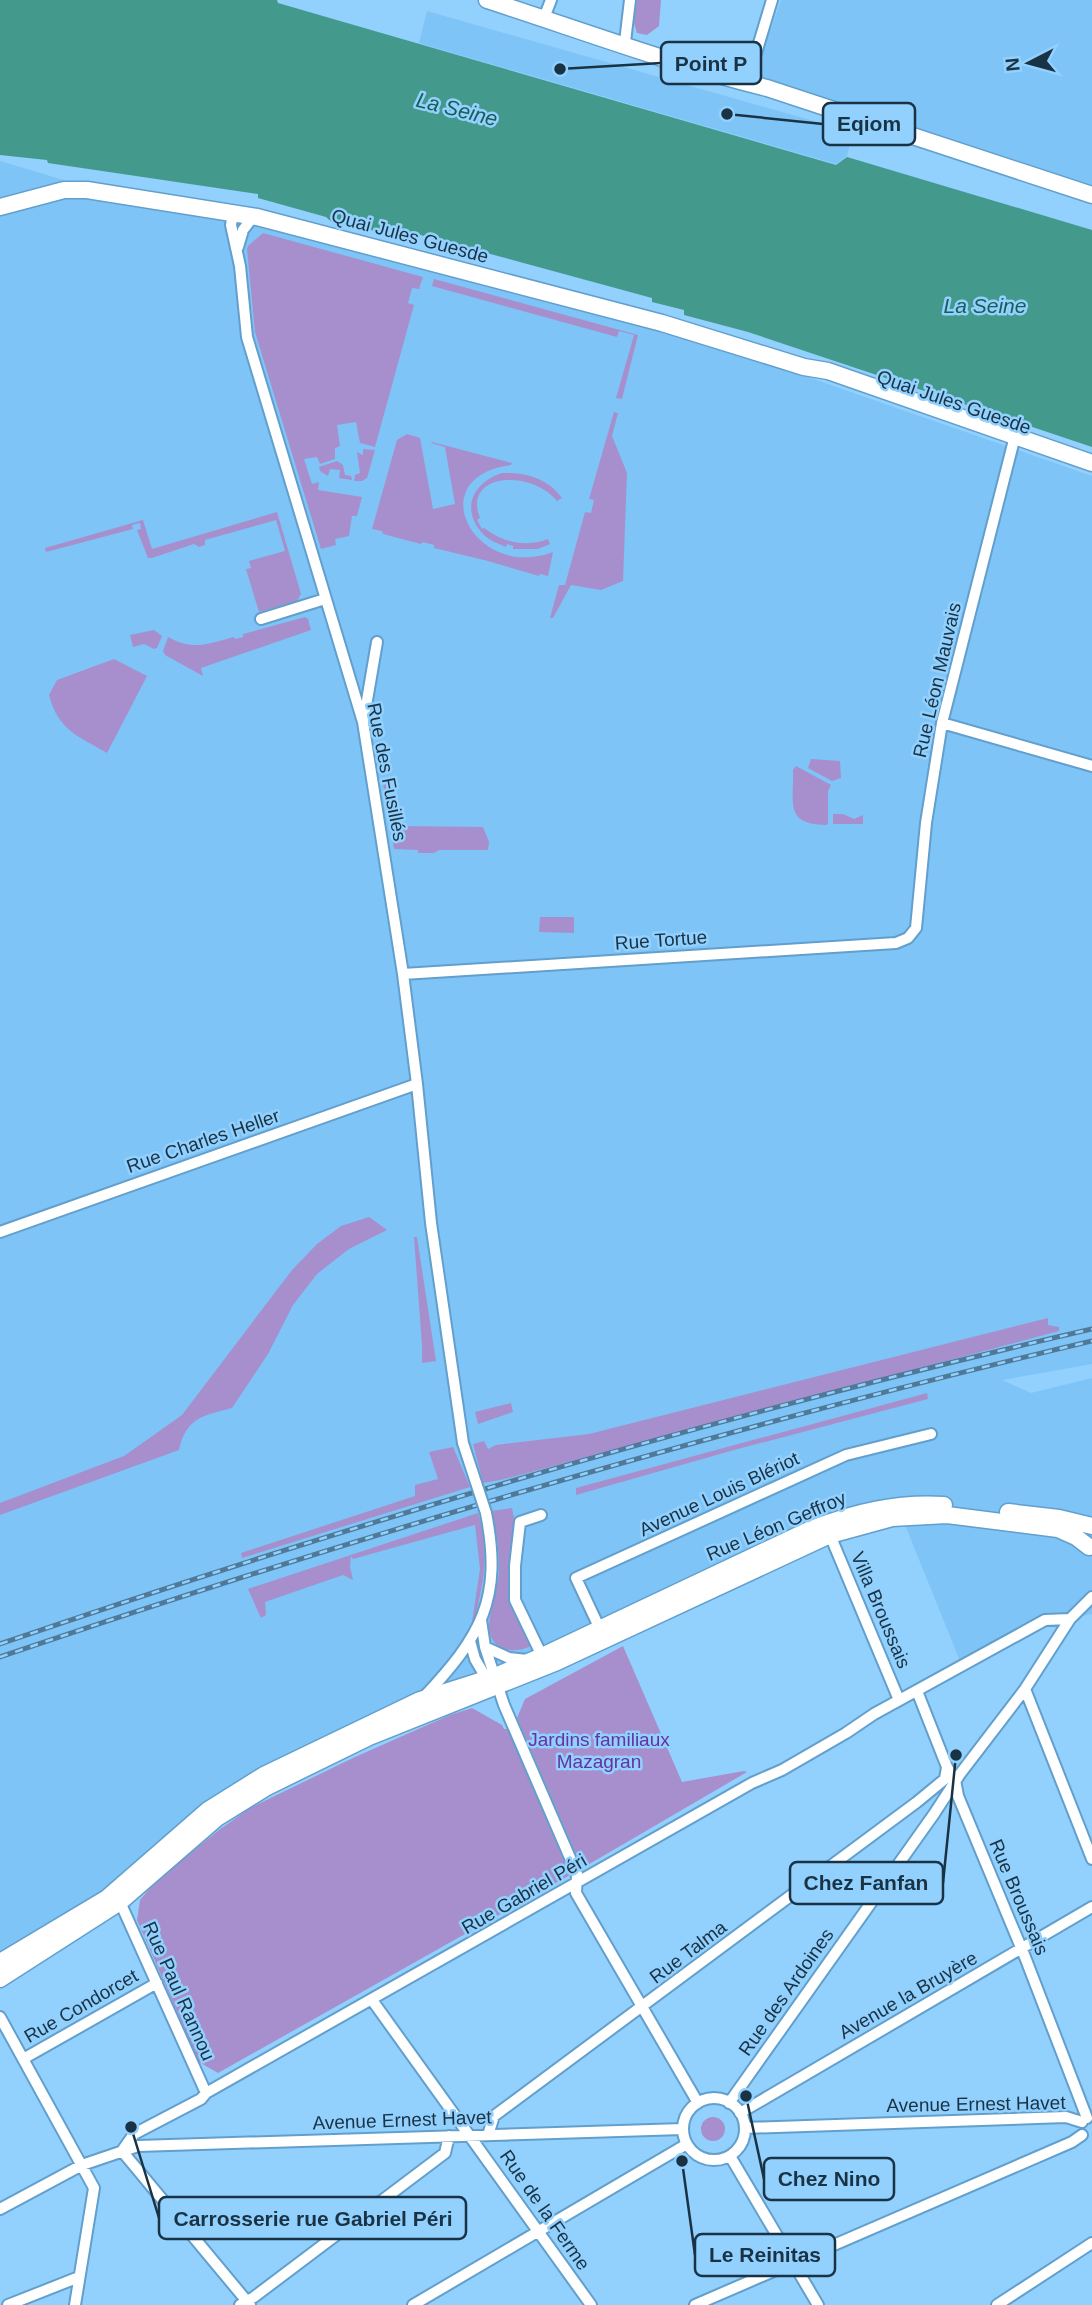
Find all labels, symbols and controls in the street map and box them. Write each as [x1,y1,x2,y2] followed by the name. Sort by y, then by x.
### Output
[994,28,1064,98] north arrow
[661,42,761,84] callout: Point P
[675,52,747,75] text: Point P
[1001,57,1024,73] text: N
[414,88,500,130] water label: La Seine
[823,103,915,145] callout: Eqiom
[837,112,901,135] text: Eqiom
[329,205,491,267] street label: Quai Jules Guesde
[944,294,1026,317] water label: La Seine
[874,366,1034,438] street label: Quai Jules Guesde
[909,600,965,760] street label: Rue Léon Mauvais
[363,701,411,843] street label: Rue des Fusillés
[614,926,708,954] street label: Rue Tortue
[124,1105,283,1177] street label: Rue Charles Heller
[636,1447,803,1540] street label: Avenue Louis Blériot
[703,1487,849,1565] street label: Rue Léon Geffroy
[847,1549,915,1671] street label: Villa Broussais
[528,1729,670,1772] park label: Jardins familiaux Mazagran
[985,1836,1053,1958] street label: Rue Broussais
[458,1850,590,1938] street label: Rue Gabriel Péri
[790,1862,943,1904] callout: Chez Fanfan
[804,1871,928,1894] text: Chez Fanfan
[646,1916,731,1988] street label: Rue Talma
[139,1918,219,2064] street label: Rue Paul Rannou
[734,1925,838,2059] street label: Rue des Ardoines
[835,1947,981,2043] street label: Avenue la Bruyère
[20,1965,142,2047] street label: Rue Condorcet
[886,2092,1066,2116] street label: Avenue Ernest Havet
[312,2106,493,2134] street label: Avenue Ernest Havet
[496,2146,594,2274] street label: Rue de la Ferme
[764,2158,894,2200] callout: Chez Nino
[778,2167,880,2190] text: Chez Nino
[159,2197,466,2239] callout: Carrosserie rue Gabriel Péri
[174,2207,452,2230] text: Carrosserie rue Gabriel Péri
[695,2234,835,2276] callout: Le Reinitas
[709,2243,821,2266] text: Le Reinitas

